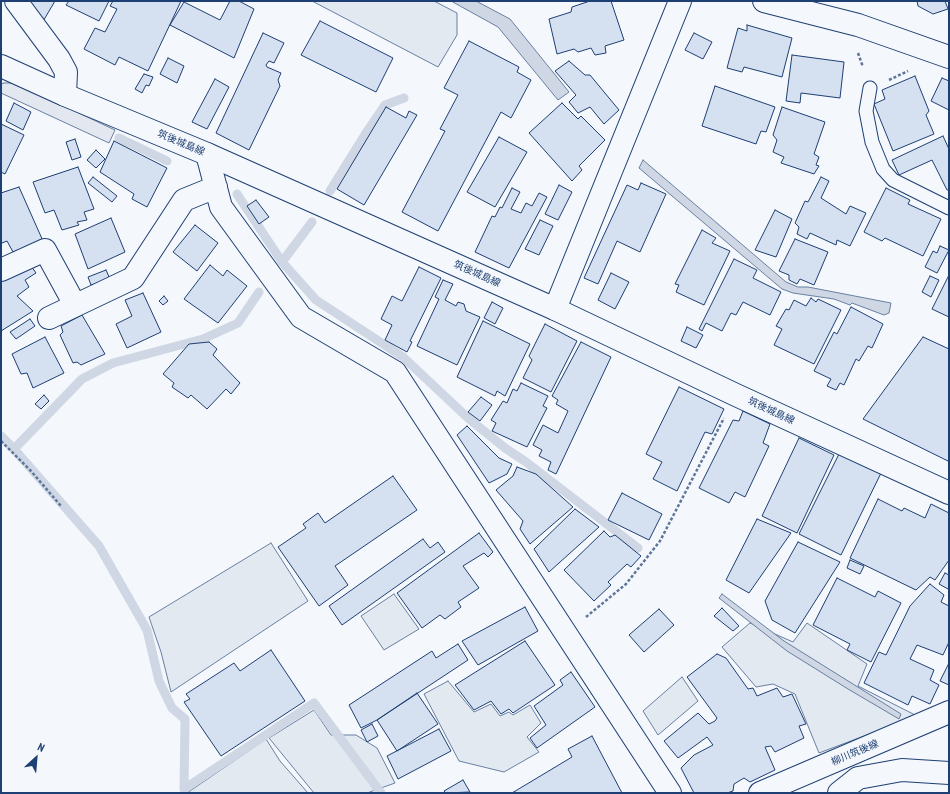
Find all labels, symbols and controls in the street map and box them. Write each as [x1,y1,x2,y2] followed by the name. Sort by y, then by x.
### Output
[156,128,206,158] street label: 筑後城島線
[452,258,502,290] street label: 筑後城島線
[746,395,796,427] street label: 筑後城島線
[16,738,56,778] north arrow
[830,738,880,768] street label: 柳川筑後線
[36,740,47,755] text: N

